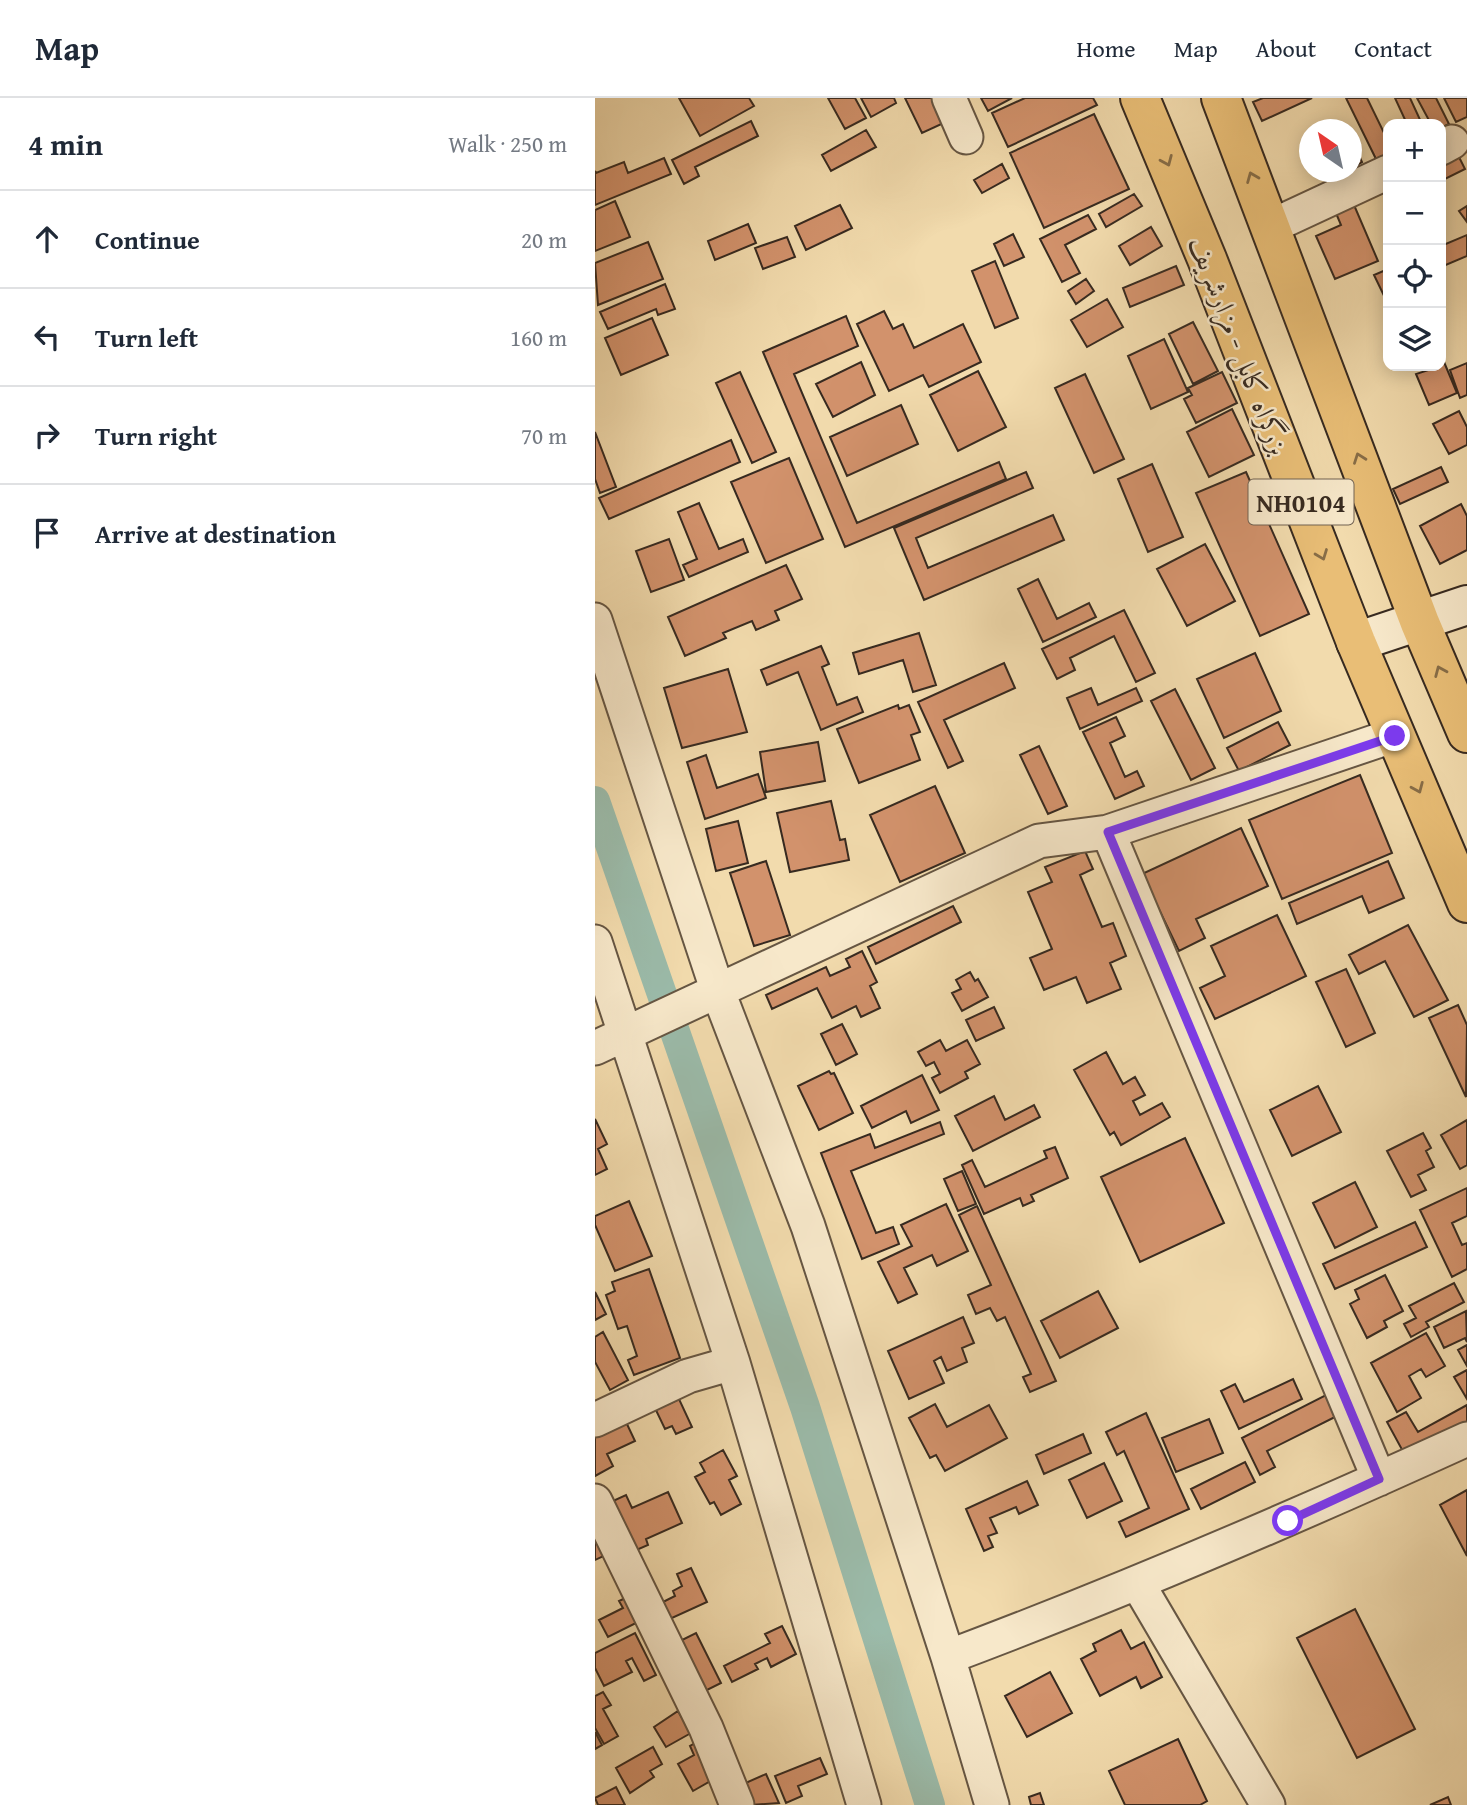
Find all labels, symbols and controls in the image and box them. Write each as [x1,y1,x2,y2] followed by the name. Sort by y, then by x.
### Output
[35,24,99,72] text: Map
[1077,31,1136,66] text: Home
[1174,31,1218,66] text: Map
[1256,31,1316,66] text: About
[1354,31,1432,66] text: Contact
[1299,119,1362,182] north arrow
[1383,119,1446,371] map controls
[1383,119,1446,182] button: +
[28,122,103,166] text: 4 min
[448,127,567,160] text: Walk · 250 m
[1158,154,1172,166] one-way arrow
[1247,171,1261,183] one-way arrow
[1383,182,1446,245] button: −
[28,220,66,258] icon: ahead
[95,220,200,259] text: Continue
[521,223,567,256] text: 20 m
[1179,230,1301,461] street label: بزرگراه کابل - مزارشریف
[1383,245,1446,308] button: locate
[1383,308,1446,371] button: layers
[28,318,66,356] icon: left
[95,318,198,357] text: Turn left
[510,321,567,354] text: 160 m
[28,416,66,454] icon: right
[95,416,217,455] text: Turn right
[521,419,567,452] text: 70 m
[1353,453,1367,465] one-way arrow
[1249,480,1353,524] road number: NH0104
[28,514,66,552] icon: arrive
[95,514,336,553] text: Arrive at destination
[1314,548,1328,561] one-way arrow
[1434,665,1448,678] one-way arrow
[1379,720,1410,751] route end
[1409,781,1423,793] one-way arrow
[1272,1505,1303,1536] route start

